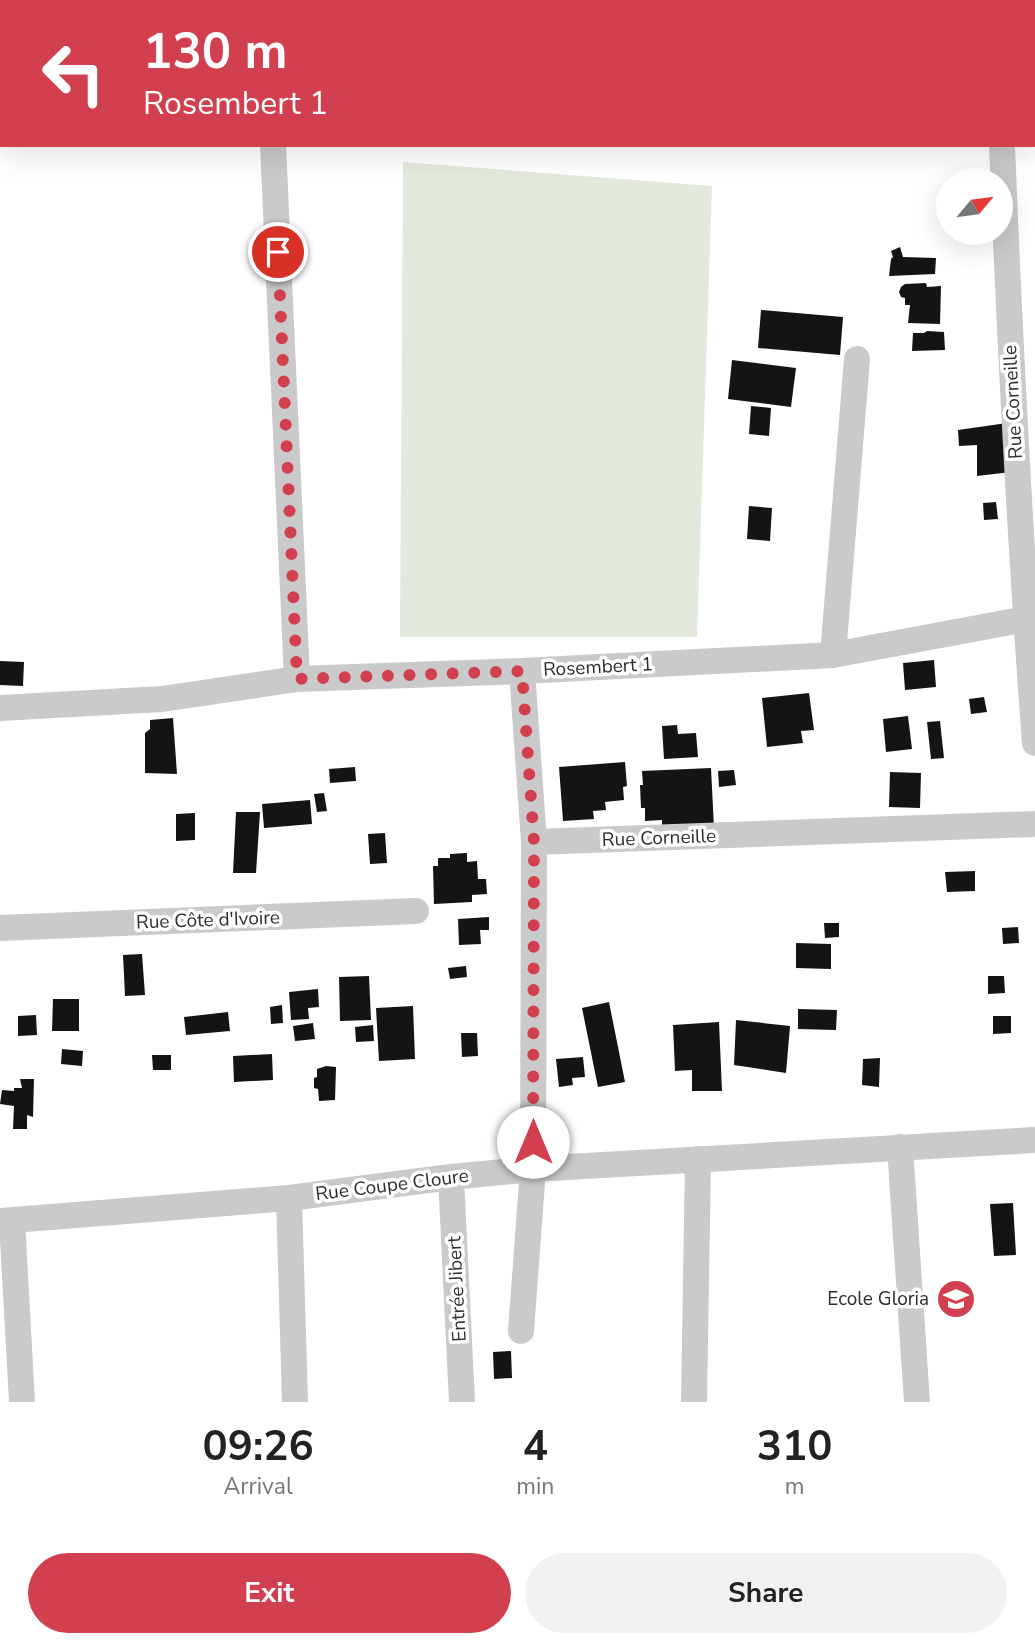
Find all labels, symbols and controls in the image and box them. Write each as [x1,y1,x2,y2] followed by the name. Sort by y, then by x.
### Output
[143,18,287,85] text: 130 m
[28,28,119,119] icon: left
[143,82,328,125] text: Rosembert 1
[936,168,1013,245] north arrow
[936,168,1013,245] map controls
[248,222,308,282] pin
[259,233,297,271] icon: arrive
[997,344,1029,460] street label: Rue Corneille
[542,651,654,683] street label: Rosembert 1
[601,823,717,853] street label: Rue Corneille
[136,904,280,936] street label: Rue Côte d'Ivoire
[496,1105,570,1179] position arrow
[314,1163,470,1207] street label: Rue Coupe Cloure
[441,1235,473,1343] street label: Entrée Jibert
[935,1278,977,1320] school or university icon: Ecole Gloria
[827,1286,929,1312] place label: Ecole Gloria
[203,1418,314,1475] text: 09:26
[523,1418,548,1475] text: 4
[757,1418,832,1475] text: 310
[224,1471,293,1502] text: Arrival
[516,1471,554,1502] text: min
[785,1471,805,1502] text: m
[28,1553,511,1633] button: Exit
[525,1553,1007,1633] button: Share

